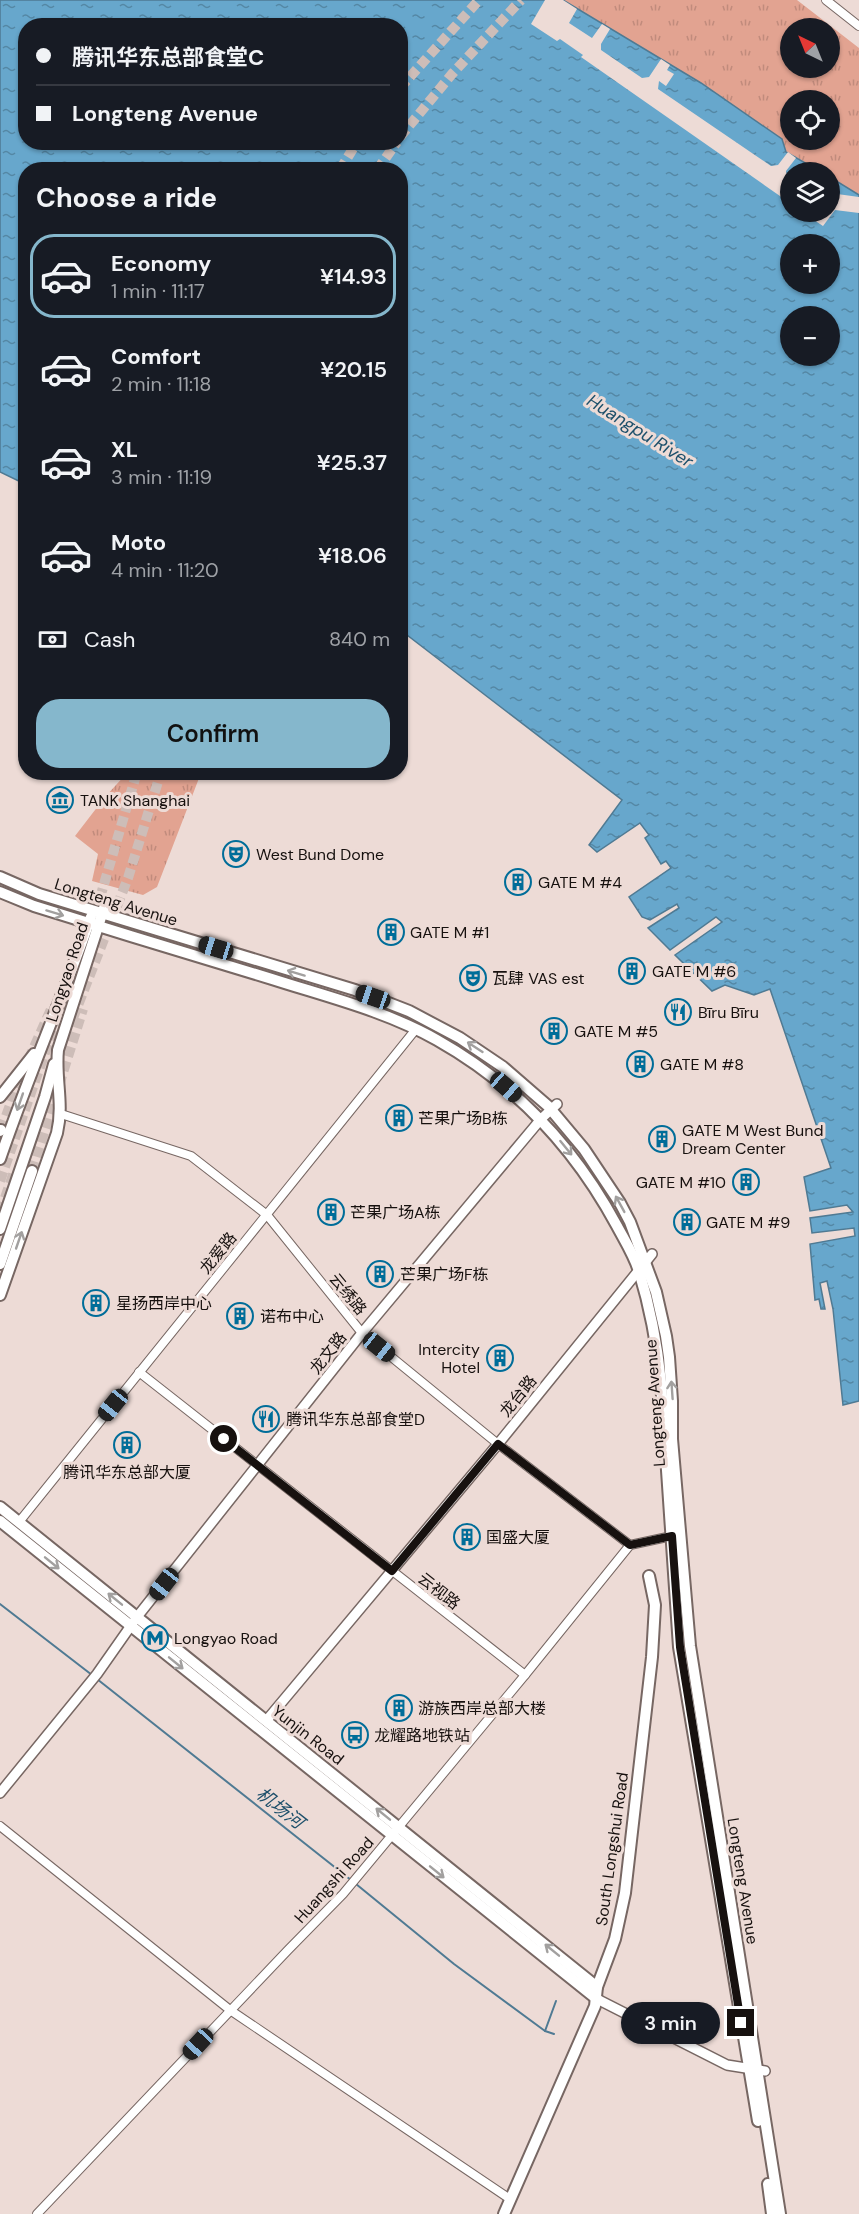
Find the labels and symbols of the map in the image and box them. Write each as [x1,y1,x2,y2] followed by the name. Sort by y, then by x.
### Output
[780,18,840,78] north arrow
[582,389,699,474] water label: Huangpu River
[45,785,75,815] museum icon: TANK Shanghai
[80,790,190,811] place label: TANK Shanghai
[221,839,251,869] theatre icon: West Bund Dome
[256,844,384,865] place label: West Bund Dome
[503,867,533,897] building icon: GATE M #4
[538,872,622,893] place label: GATE M #4
[52,873,180,931] street label: Longteng Avenue
[45,908,64,919] one-way arrow
[376,917,406,947] building icon: GATE M #1
[41,919,93,1025] street label: Longyao Road
[410,922,489,943] place label: GATE M #1
[196,934,236,962] car
[617,956,647,986] building icon: GATE M #6
[652,961,736,982] place label: GATE M #6
[458,963,488,993] theatre icon: 瓦肆 VAS est
[287,966,306,977] one-way arrow
[492,968,585,989] place label: 瓦肆 VAS est
[353,983,393,1011] car
[663,997,693,1027] restaurant icon: Bīru Bīru
[698,1002,759,1023] place label: Bīru Bīru
[539,1016,569,1046] building icon: GATE M #5
[574,1021,658,1042] place label: GATE M #5
[467,1041,484,1053] one-way arrow
[625,1049,655,1079] building icon: GATE M #8
[660,1054,744,1075] place label: GATE M #8
[487,1068,525,1106] car
[13,1093,24,1111] one-way arrow
[384,1103,414,1133] building icon: 芒果广场B栋
[418,1108,508,1129] place label: 芒果广场B栋
[682,1120,823,1159] place label: GATE M West Bund Dream Center
[647,1124,677,1154] building icon: GATE M West Bund Dream Center
[560,1140,573,1156] one-way arrow
[731,1167,761,1197] building icon: GATE M #10
[636,1172,726,1193] place label: GATE M #10
[614,1196,626,1213] one-way arrow
[316,1197,346,1227] building icon: 芒果广场A栋
[350,1202,441,1223] place label: 芒果广场A栋
[672,1207,702,1237] building icon: GATE M #9
[706,1212,790,1233] place label: GATE M #9
[195,1228,241,1278] street label: 龙爱路
[15,1231,26,1250] one-way arrow
[365,1259,395,1289] building icon: 芒果广场F栋
[400,1264,489,1285] place label: 芒果广场F栋
[325,1269,371,1319] street label: 云绣路
[81,1288,111,1318] building icon: 星扬西岸中心
[116,1293,212,1314] place label: 星扬西岸中心
[225,1301,255,1331] building icon: 诺布中心
[260,1306,324,1327] place label: 诺布中心
[305,1328,351,1378] street label: 龙文路
[359,1329,399,1365] car
[418,1339,480,1378] place label: Intercity Hotel
[640,1339,670,1467] street label: Longteng Avenue
[485,1343,515,1373] building icon: Intercity Hotel
[495,1371,541,1421] street label: 龙台路
[666,1381,677,1401] one-way arrow
[95,1385,131,1425] car
[251,1404,281,1434] restaurant icon: 腾讯华东总部食堂D
[286,1409,425,1430] place label: 腾讯华东总部食堂D
[210,1425,237,1452] route start
[112,1430,142,1460] building icon: 腾讯华东总部大厦
[63,1462,191,1483] place label: 腾讯华东总部大厦
[452,1522,482,1552] building icon: 国盛大厦
[486,1527,550,1548] place label: 国盛大厦
[44,1557,60,1570] one-way arrow
[146,1564,182,1604] car
[414,1568,464,1614] street label: 云视路
[107,1593,123,1606] one-way arrow
[140,1623,170,1653] metro station icon: Longyao Road
[174,1628,278,1649] place label: Longyao Road
[168,1656,184,1669] one-way arrow
[384,1693,414,1723] building icon: 游族西岸总部大楼
[418,1698,546,1719] place label: 游族西岸总部大楼
[268,1700,348,1770] street label: Yunjin Road
[340,1720,370,1750] bus stop icon: 龙耀路地铁站
[374,1725,470,1746] place label: 龙耀路地铁站
[591,1771,633,1927] street label: South Longshui Road
[251,1782,311,1836] water label: 机场河
[375,1808,391,1821] one-way arrow
[723,1816,763,1946] street label: Longteng Avenue
[290,1832,378,1928] street label: Huangshi Road
[429,1866,445,1879] one-way arrow
[544,1943,560,1956] one-way arrow
[621,2002,720,2044] callout: 3 min
[727,2009,754,2036] route end
[179,2025,217,2063] car

